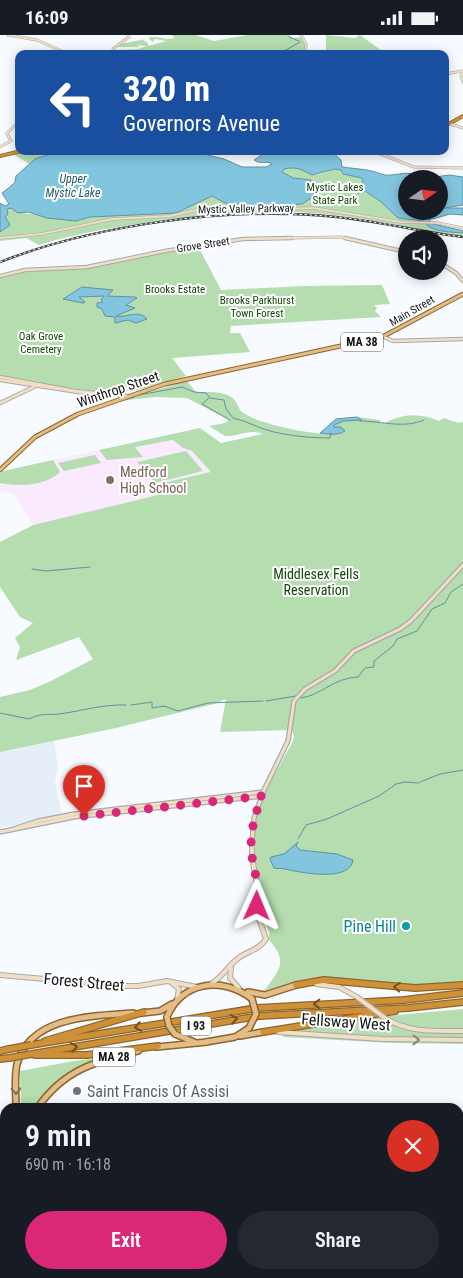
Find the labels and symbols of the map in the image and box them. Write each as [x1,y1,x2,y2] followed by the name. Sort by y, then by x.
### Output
[398,170,448,220] north arrow
[46,172,101,200] water label: Upper Mystic Lake
[307,181,363,207] park label: Mystic Lakes State Park
[198,202,295,216] street label: Mystic Valley Parkway
[176,234,230,256] street label: Grove Street
[145,283,205,296] park label: Brooks Estate
[387,293,437,329] street label: Main Street
[220,294,294,320] park label: Brooks Parkhurst Town Forest
[19,330,63,356] park label: Oak Grove Cemetery
[341,333,383,351] road number: MA 38
[75,367,161,411] street label: Winthrop Street
[120,464,187,496] place label: Medford High School
[104,474,116,486] marker: Medford High School
[273,566,359,598] park label: Middlesex Fells Reservation
[63,765,105,816] pin
[230,879,282,931] position arrow
[344,917,396,936] place label: Pine Hill
[400,920,412,932] marker: Pine Hill
[43,969,125,995] street label: Forest Street
[393,981,401,992] one-way arrow
[312,998,320,1009] one-way arrow
[301,1009,392,1035] street label: Fellsway West
[230,1015,239,1025] one-way arrow
[181,1016,211,1035] road number: I 93
[134,1022,143,1032] one-way arrow
[412,1035,420,1045] one-way arrow
[70,1042,78,1052] one-way arrow
[93,1047,135,1067] road number: MA 28
[87,1082,229,1101] place label: Saint Francis Of Assisi
[71,1085,83,1097] marker: Saint Francis Of Assisi
[11,1087,21,1095] one-way arrow

